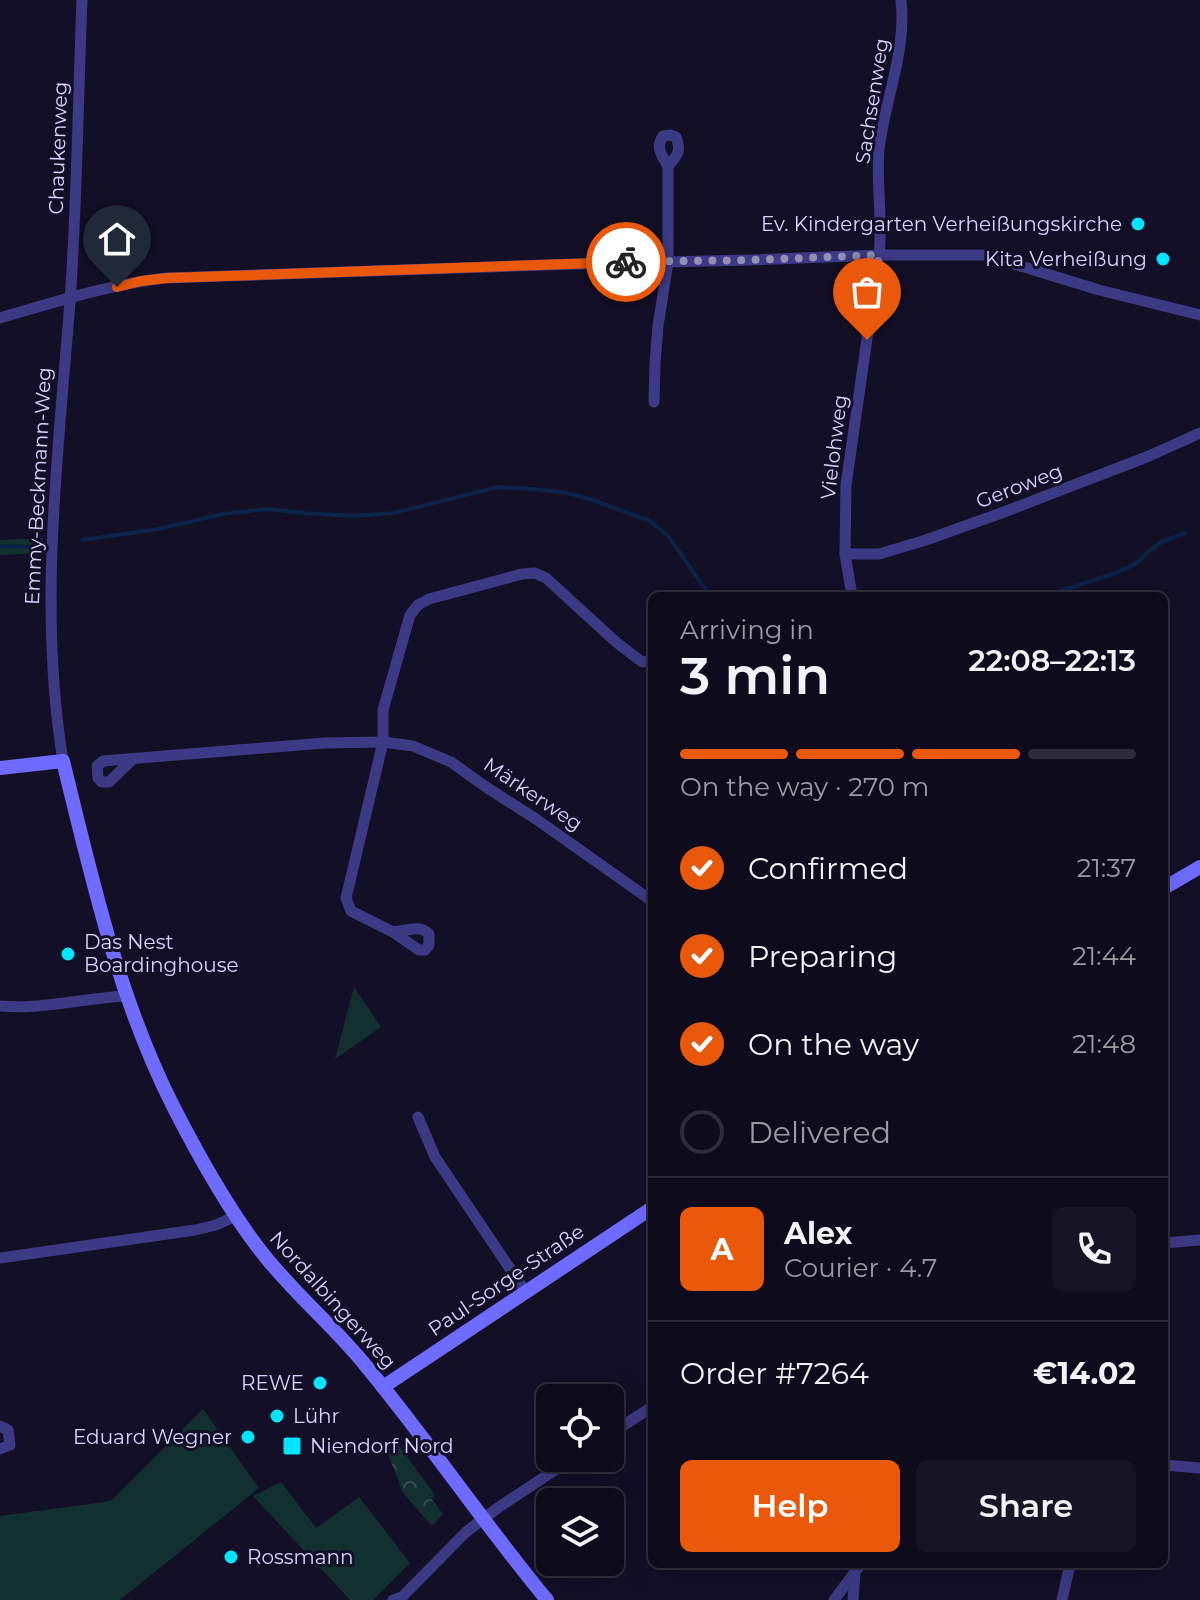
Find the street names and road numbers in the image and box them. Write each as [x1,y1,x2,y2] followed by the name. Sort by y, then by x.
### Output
[850,36,894,166] street label: Sachsenweg
[44,81,72,215] street label: Chaukenweg
[20,367,56,605] street label: Emmy-Beckmann-Weg
[816,393,852,501] street label: Vielohweg
[972,459,1066,513] street label: Geroweg
[479,752,587,836] street label: Märkerweg
[424,1219,588,1341] street label: Paul-Sorge-Straße
[265,1226,401,1374] street label: Nordalbingerweg

